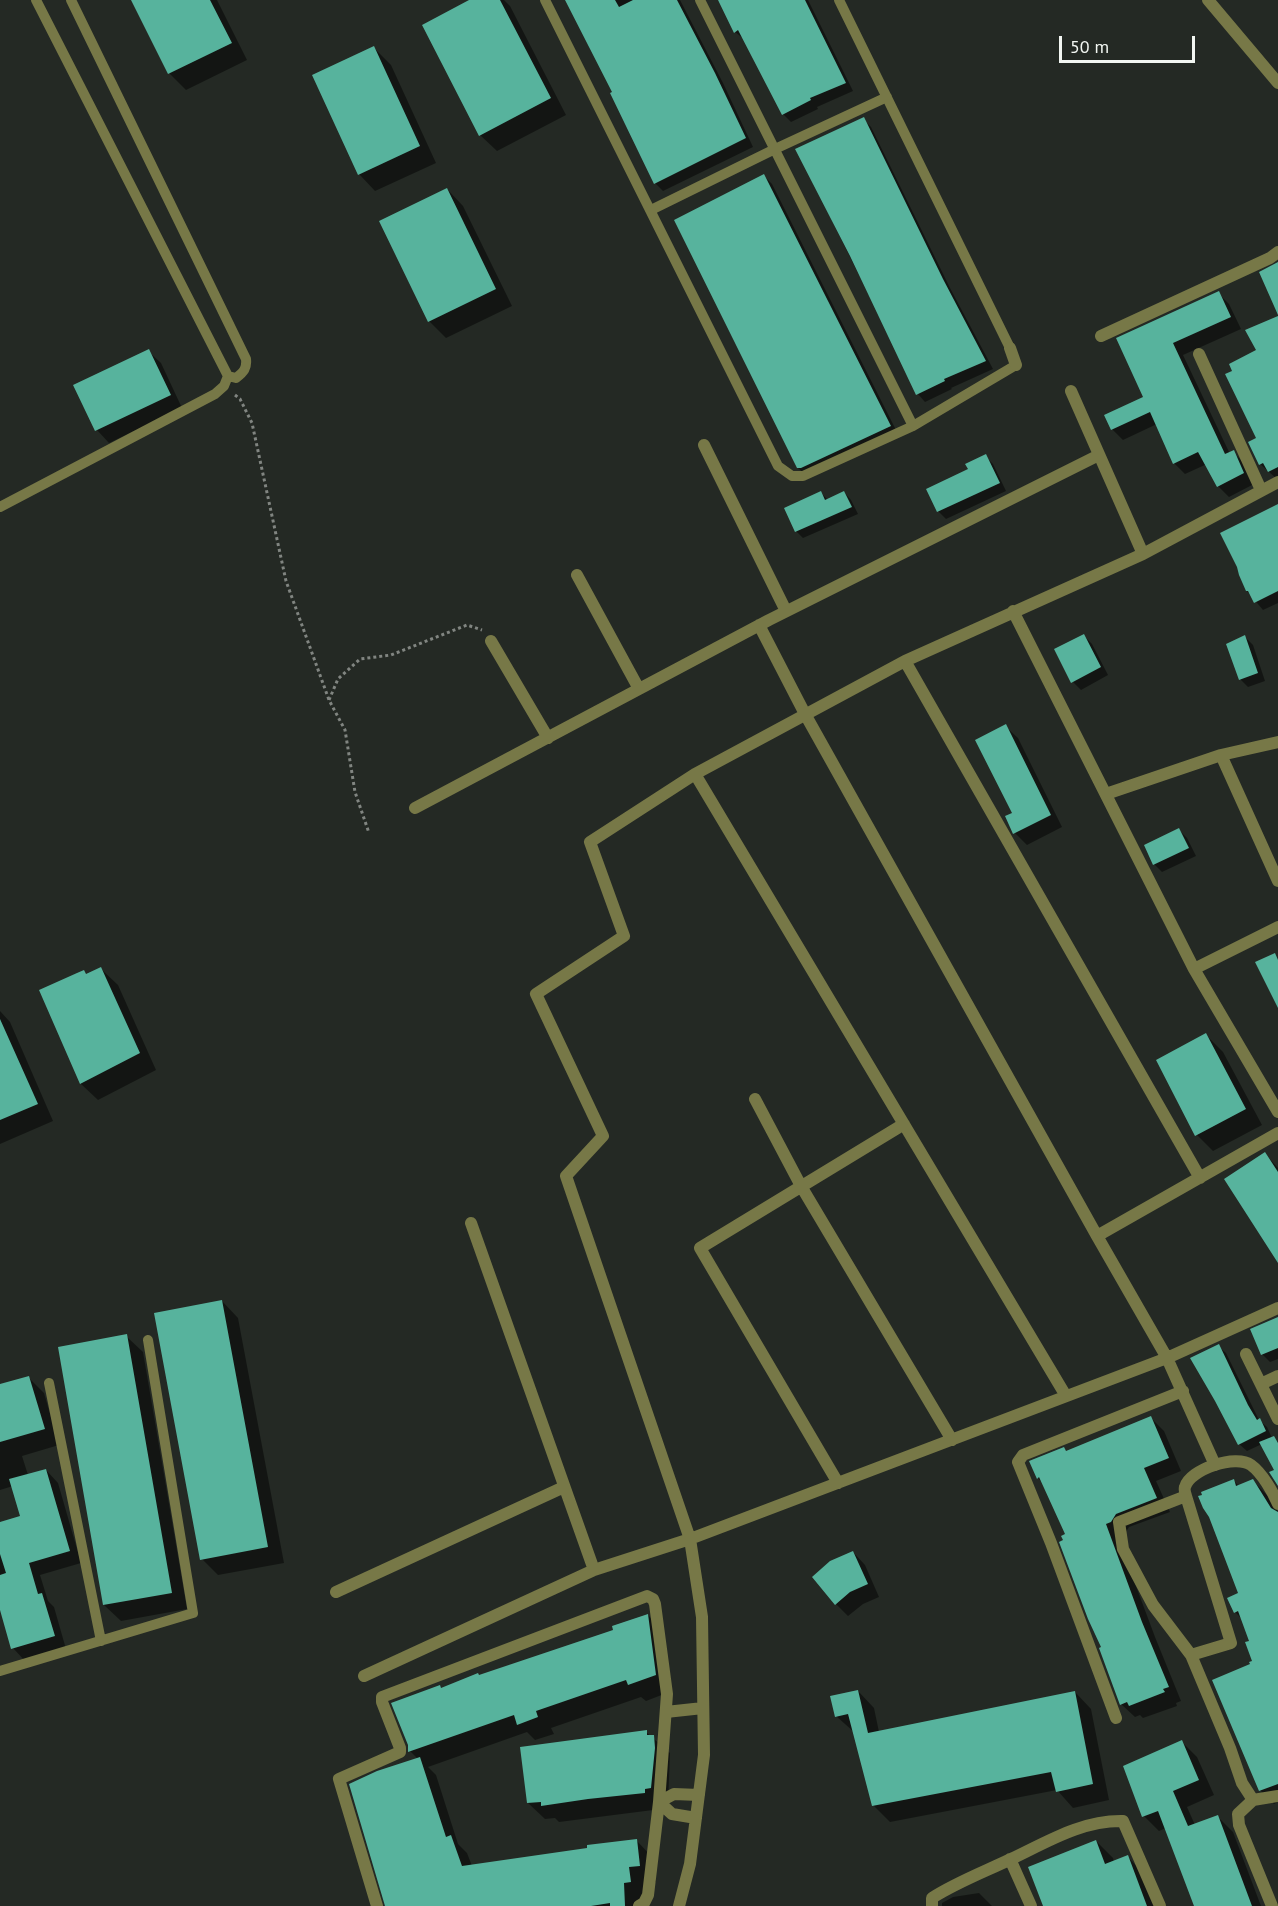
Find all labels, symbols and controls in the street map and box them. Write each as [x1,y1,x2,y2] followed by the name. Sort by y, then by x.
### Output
[1062,24,1198,62] scale bar
[1070,35,1109,58] text: 50 m

